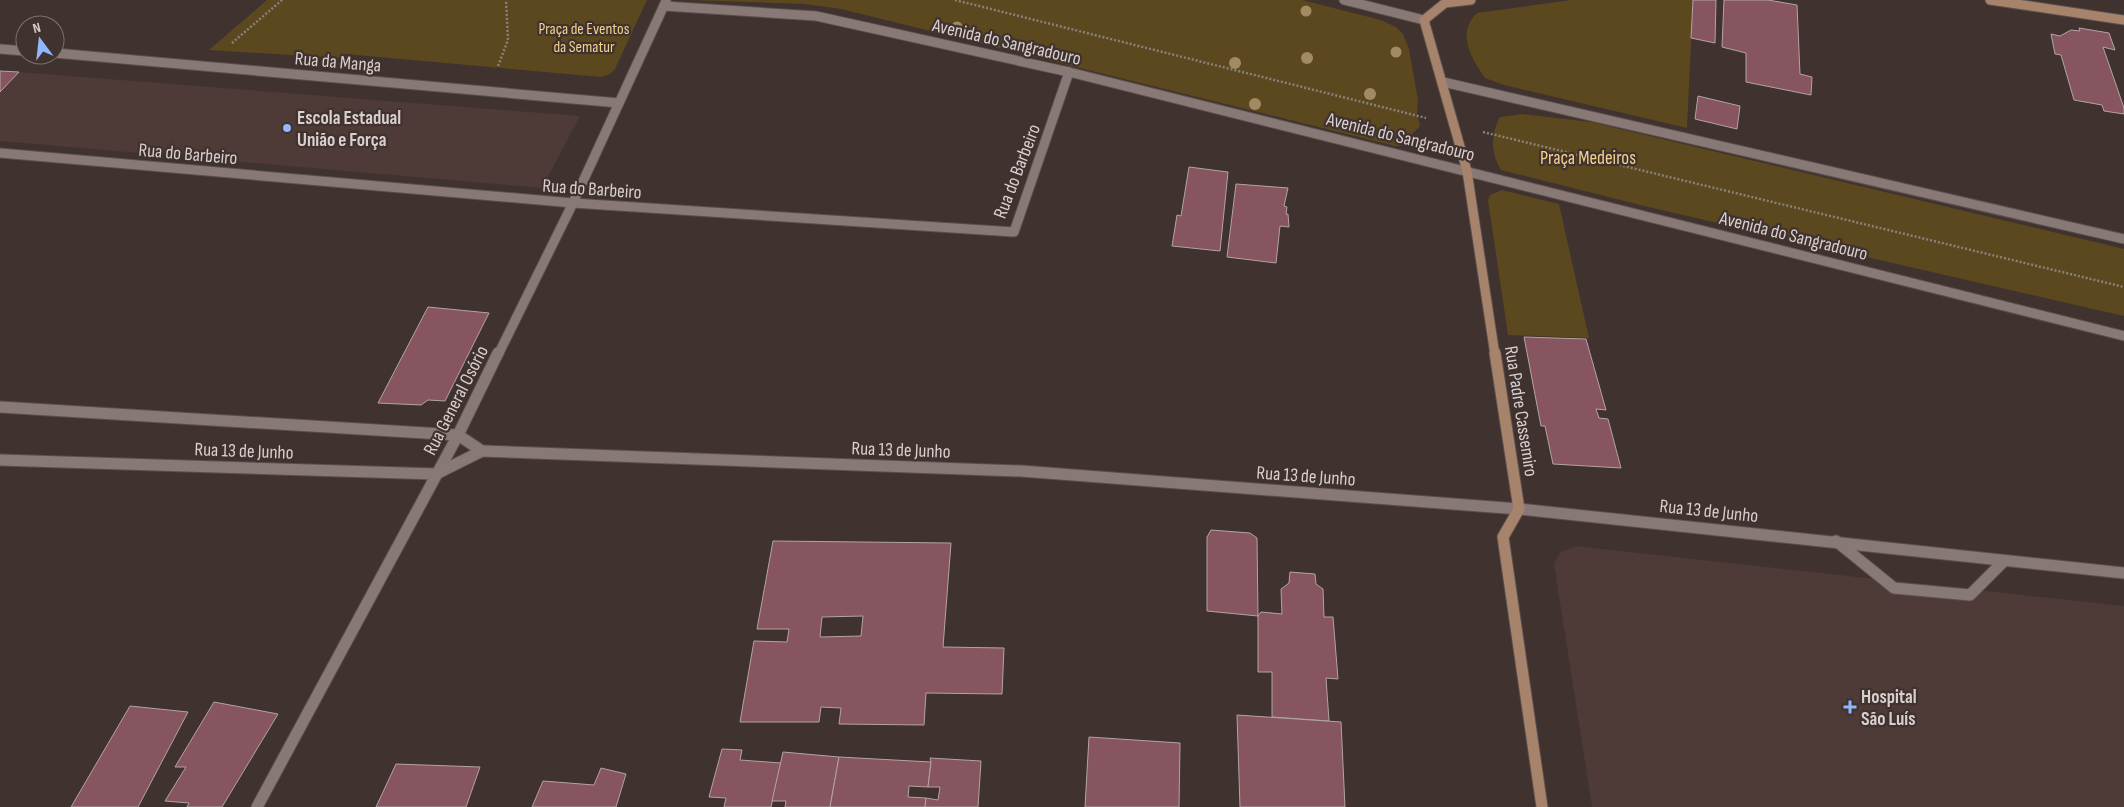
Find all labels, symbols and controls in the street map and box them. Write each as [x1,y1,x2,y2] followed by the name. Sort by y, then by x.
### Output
[929,14,1083,71] street label: Avenida do Sangradouro
[15,15,65,65] north arrow
[31,19,43,37] text: N
[539,20,630,57] park label: Praça de Eventos da Sematur
[294,47,382,78] street label: Rua da Manga
[297,107,401,152] place label: Escola Estadual União e Força
[1323,108,1477,167] street label: Avenida do Sangradouro
[989,121,1046,222] street label: Rua do Barbeiro
[281,122,293,134] marker: Escola Estadual União e Força
[137,139,238,170] street label: Rua do Barbeiro
[1540,147,1636,170] park label: Praça Medeiros
[542,175,642,204] street label: Rua do Barbeiro
[1716,207,1870,266] street label: Avenida do Sangradouro
[419,342,494,459] street label: Rua General Osório
[1499,344,1542,478] street label: Rua Padre Cassemiro
[851,437,951,464] street label: Rua 13 de Junho
[194,438,294,465] street label: Rua 13 de Junho
[1256,462,1356,491] street label: Rua 13 de Junho
[1658,495,1759,528] street label: Rua 13 de Junho
[1861,686,1917,731] place label: Hospital São Luís
[1843,700,1857,714] marker: Hospital São Luís

